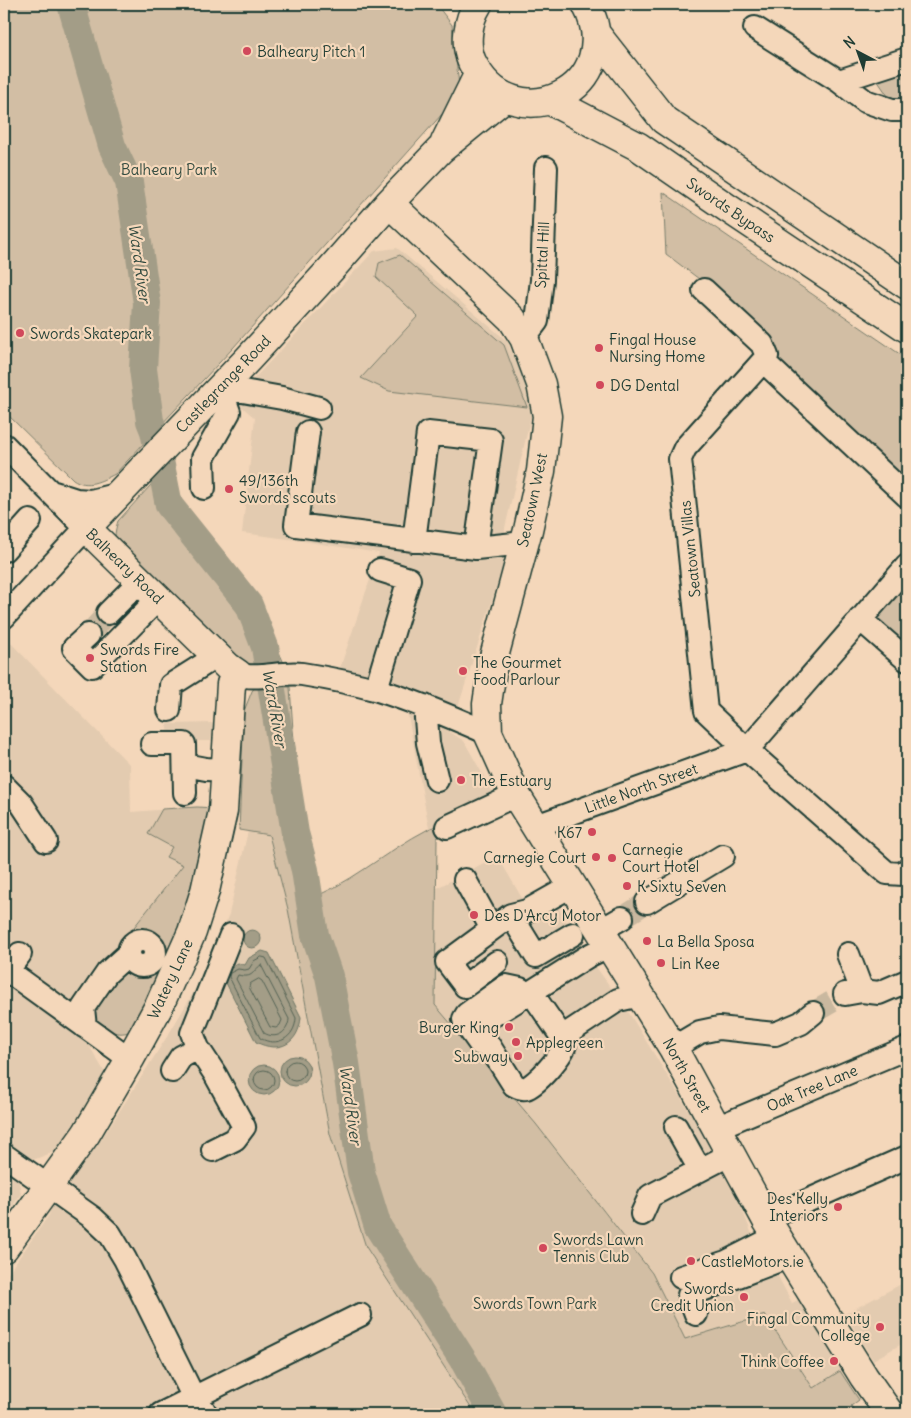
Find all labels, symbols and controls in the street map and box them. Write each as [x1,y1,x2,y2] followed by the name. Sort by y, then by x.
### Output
[834,28,884,78] north arrow
[840,32,859,52] text: N
[257,42,366,61] place label: Balheary Pitch 1
[241,45,253,57] marker: Balheary Pitch 1
[121,160,217,179] park label: Balheary Park
[683,173,779,247] street label: Swords Bypass
[531,221,553,289] street label: Spittal Hill
[125,222,156,306] water label: Ward River
[30,324,152,343] place label: Swords Skatepark
[14,327,26,339] marker: Swords Skatepark
[609,330,705,366] place label: Fingal House Nursing Home
[172,331,275,437] street label: Castlegrange Road
[593,342,605,354] marker: Fingal House Nursing Home
[610,376,679,395] place label: DG Dental
[594,379,606,391] marker: DG Dental
[513,451,551,549] street label: Seatown West
[239,471,336,507] place label: 49/136th Swords scouts
[223,483,235,495] marker: 49/136th Swords scouts
[675,499,705,598] street label: Seatown Villas
[82,524,168,608] street label: Balheary Road
[100,640,179,676] place label: Swords Fire Station
[84,652,96,664] marker: Swords Fire Station
[473,653,562,689] place label: The Gourmet Food Parlour
[457,665,469,677] marker: The Gourmet Food Parlour
[258,667,292,751] water label: Ward River
[582,759,700,817] street label: Little North Street
[471,771,552,790] place label: The Estuary
[455,774,467,786] marker: The Estuary
[557,823,582,842] place label: K67
[586,826,598,838] marker: K67
[622,840,699,876] place label: Carnegie Court Hotel
[483,848,586,867] place label: Carnegie Court
[590,851,602,863] marker: Carnegie Court
[606,852,618,864] marker: Carnegie Court Hotel
[637,877,727,896] place label: K Sixty Seven
[621,880,633,892] marker: K Sixty Seven
[484,906,601,925] place label: Des D'Arcy Motor
[468,909,480,921] marker: Des D'Arcy Motor
[657,932,755,951] place label: La Bella Sposa
[641,935,653,947] marker: La Bella Sposa
[143,936,197,1022] street label: Watery Lane
[671,954,720,973] place label: Lin Kee
[655,957,667,969] marker: Lin Kee
[419,1018,499,1037] place label: Burger King
[503,1021,515,1033] marker: Burger King
[526,1033,603,1052] place label: Applegreen
[659,1034,715,1116] street label: North Street
[510,1036,522,1048] marker: Applegreen
[454,1047,508,1066] place label: Subway
[512,1050,524,1062] marker: Subway
[764,1060,860,1116] street label: Oak Tree Lane
[336,1064,367,1148] water label: Ward River
[767,1189,828,1225] place label: Des Kelly Interiors
[832,1201,844,1213] marker: Des Kelly Interiors
[553,1230,644,1266] place label: Swords Lawn Tennis Club
[537,1242,549,1254] marker: Swords Lawn Tennis Club
[701,1252,804,1271] place label: CastleMotors.ie
[685,1255,697,1267] marker: CastleMotors.ie
[650,1279,734,1315] place label: Swords Credit Union
[738,1291,750,1303] marker: Swords Credit Union
[473,1294,597,1313] park label: Swords Town Park
[747,1309,870,1345] place label: Fingal Community College
[874,1321,886,1333] marker: Fingal Community College
[741,1352,824,1371] place label: Think Coffee
[828,1355,840,1367] marker: Think Coffee

